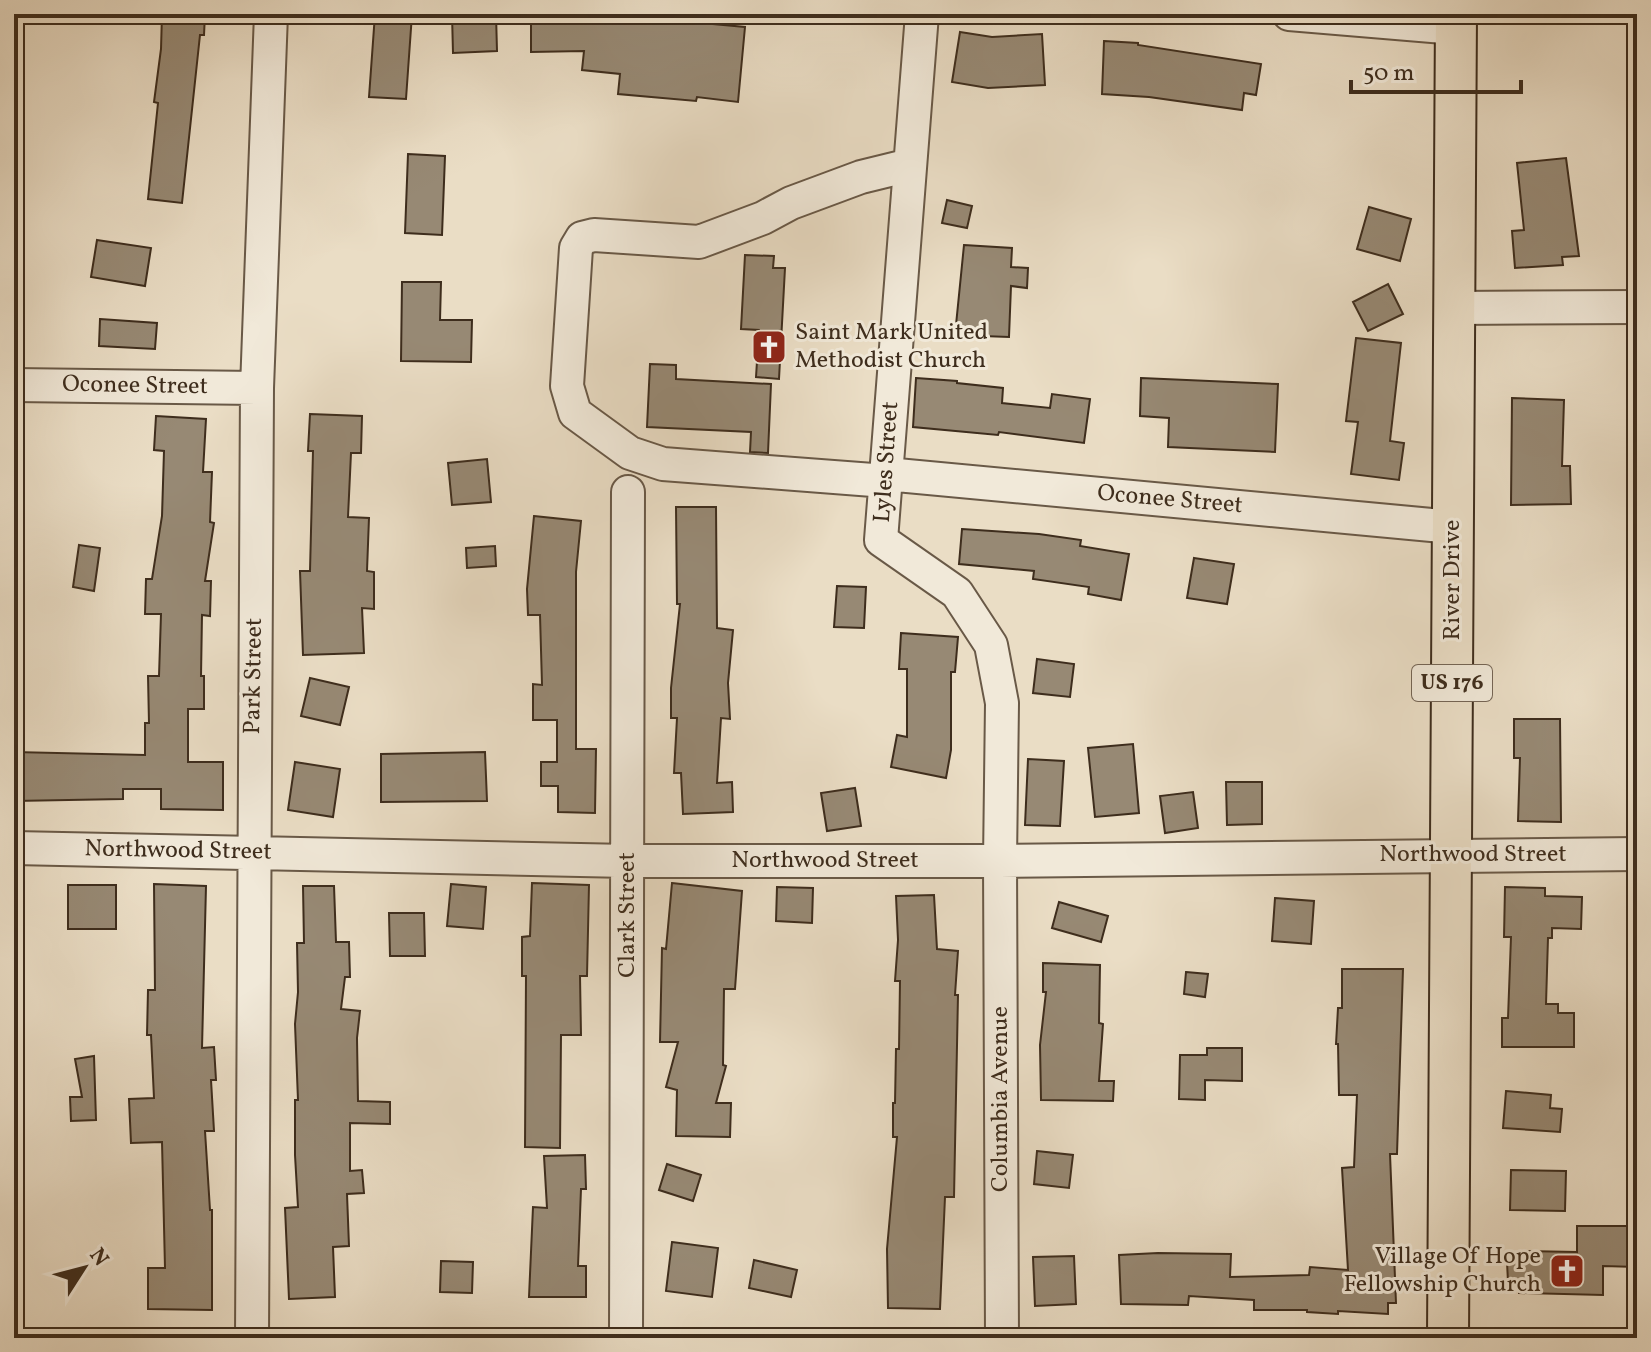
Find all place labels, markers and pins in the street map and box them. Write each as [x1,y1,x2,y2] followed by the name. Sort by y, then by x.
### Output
[795,316,988,378] place label: Saint Mark United Methodist Church
[750,328,788,366] church icon: Saint Mark United Methodist Church
[1344,1240,1541,1302] place label: Village Of Hope Fellowship Church
[1548,1252,1586,1290] church icon: Village Of Hope Fellowship Church

